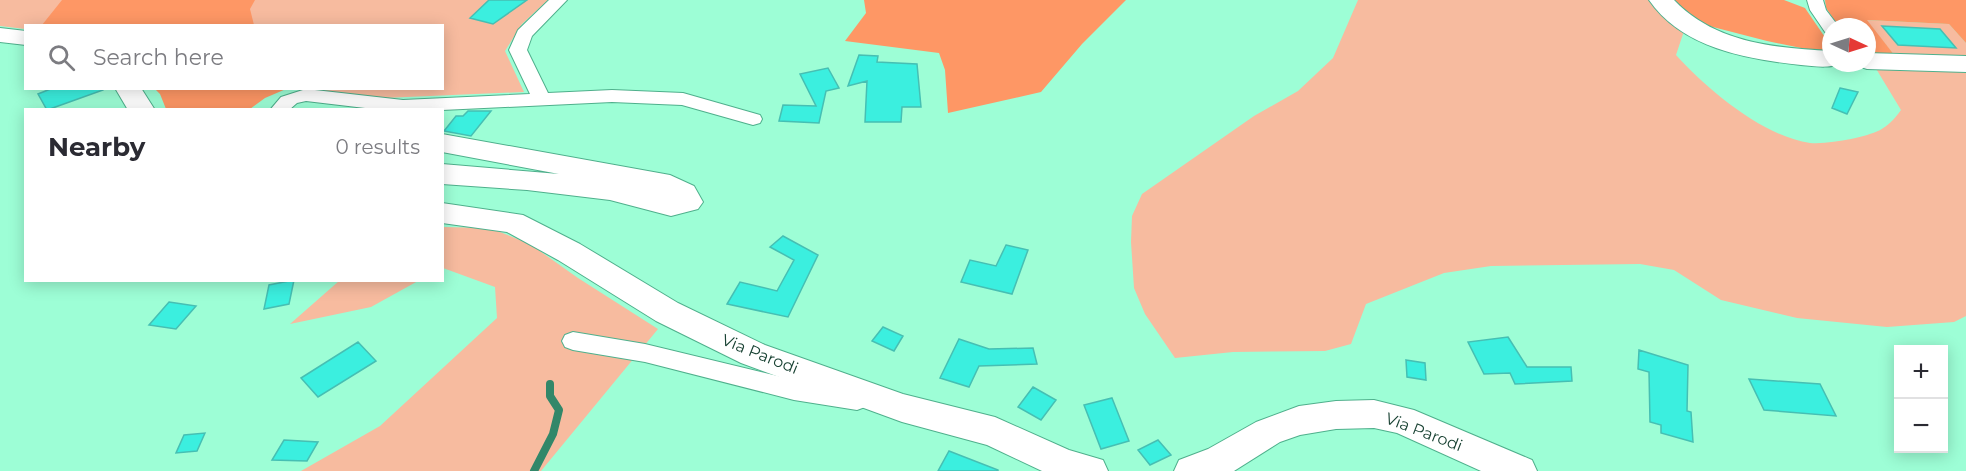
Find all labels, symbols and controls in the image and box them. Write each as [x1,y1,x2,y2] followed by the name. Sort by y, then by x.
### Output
[1822,18,1876,72] north arrow
[24,24,444,90] search box
[45,41,78,74] icon: search
[93,44,224,71] text: Search here
[48,131,145,163] text: Nearby
[335,135,420,159] text: 0 results
[719,330,801,378] street label: Via Parodi
[1894,345,1948,453] map controls
[1894,345,1948,399] button: +
[1894,399,1948,453] button: −
[1383,409,1465,455] street label: Via Parodi

